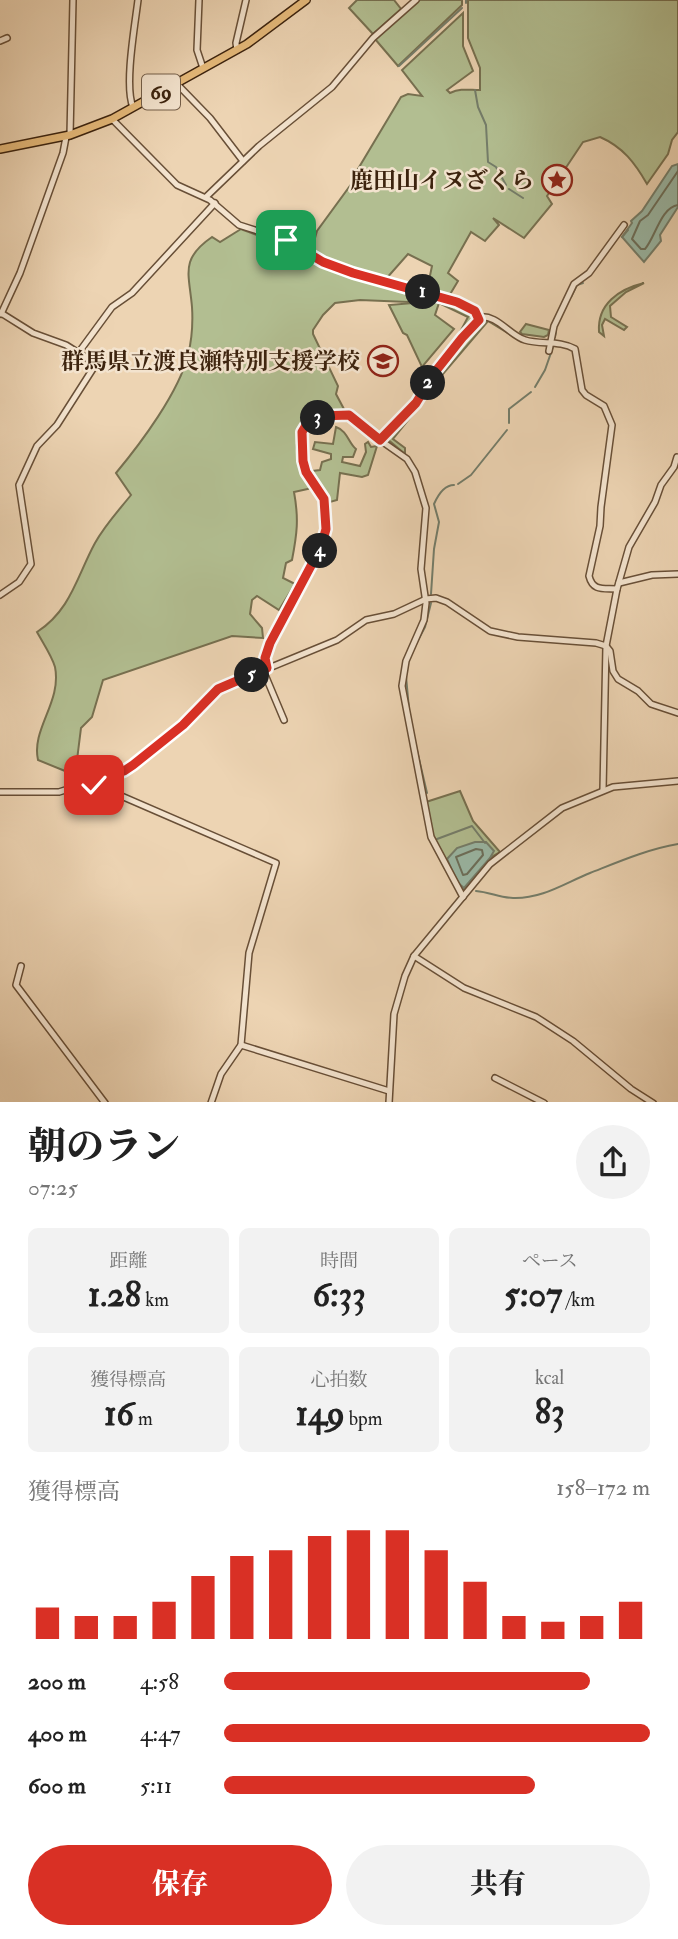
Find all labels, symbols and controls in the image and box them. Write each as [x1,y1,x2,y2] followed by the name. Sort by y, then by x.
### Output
[142,74,180,110] road number: 69
[540,163,574,197] place icon: 鹿田山イヌざくら
[350,166,534,195] place label: 鹿田山イヌざくら
[256,210,316,270] pin
[267,221,305,259] icon: arrive
[406,274,440,310] pin: 1
[419,279,426,303] text: 1
[366,344,400,378] school or university icon: 群馬県立渡良瀬特別支援学校
[61,347,360,376] place label: 群馬県立渡良瀬特別支援学校
[410,366,446,400] pin: 2
[423,370,432,394] text: 2
[300,400,336,436] pin: 3
[314,405,321,429] text: 3
[302,534,338,568] pin: 4
[314,538,325,562] text: 4
[234,658,270,692] pin: 5
[247,662,256,686] text: 5
[64,755,124,815] pin
[75,766,113,804] icon: check
[28,1123,180,1171] text: 朝のラン
[576,1125,650,1199] button: share
[28,1173,78,1202] text: 07:25
[109,1249,147,1273] text: 距離
[320,1249,358,1273] text: 時間
[522,1249,578,1273] text: ペース
[88,1273,141,1317] text: 1.28
[312,1273,366,1317] text: 6:33
[504,1273,562,1317] text: 5:07
[141,1288,169,1312] text: km
[562,1288,595,1312] text: /km
[535,1366,564,1390] text: kcal
[90,1368,166,1392] text: 獲得標高
[310,1368,368,1392] text: 心拍数
[535,1390,565,1434] text: 83
[104,1392,134,1436] text: 16
[296,1392,345,1436] text: 149
[134,1407,153,1431] text: m
[345,1407,382,1431] text: bpm
[556,1473,650,1502] text: 158–172 m
[28,1477,120,1506] text: 獲得標高
[28,1667,86,1696] text: 200 m
[140,1667,179,1696] text: 4:58
[28,1719,87,1748] text: 400 m
[140,1719,181,1748] text: 4:47
[28,1771,86,1800] text: 600 m
[140,1771,172,1800] text: 5:11
[28,1845,332,1925] button: 保存
[346,1845,650,1925] button: 共有

